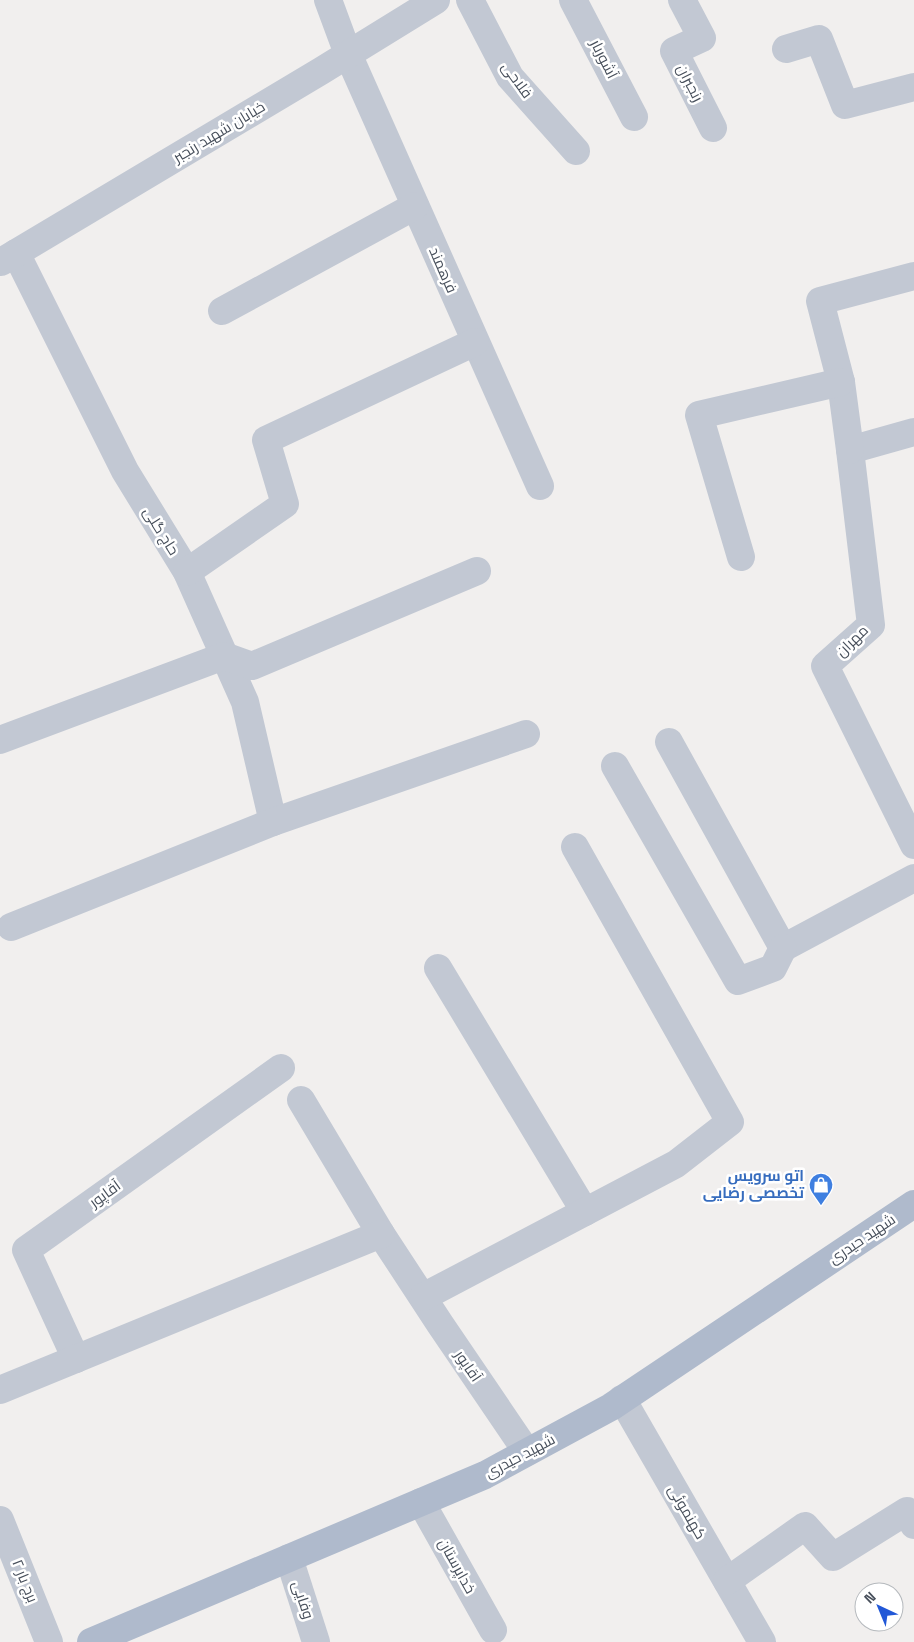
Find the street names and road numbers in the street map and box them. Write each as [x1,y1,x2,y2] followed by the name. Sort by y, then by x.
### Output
[586,35,622,82] street label: آشوربار
[497,58,537,102] street label: فلاحی
[672,61,708,105] street label: رنجبران
[168,97,269,168] street label: خیابان شهید رنجبر
[425,244,462,296] street label: فرهمند
[138,503,184,559] street label: حاج گلی
[831,621,873,661] street label: مهران
[84,1176,125,1213] street label: آقاپور
[825,1209,899,1269] street label: شهید حیدری
[450,1345,486,1386] street label: آقاپور
[481,1429,559,1483] street label: شهید حیدری
[663,1481,711,1543] street label: کهنموئی
[434,1535,480,1597] street label: خداپرستان
[6,1556,43,1606] street label: برج بار ۲
[287,1578,319,1622] street label: وفایی

